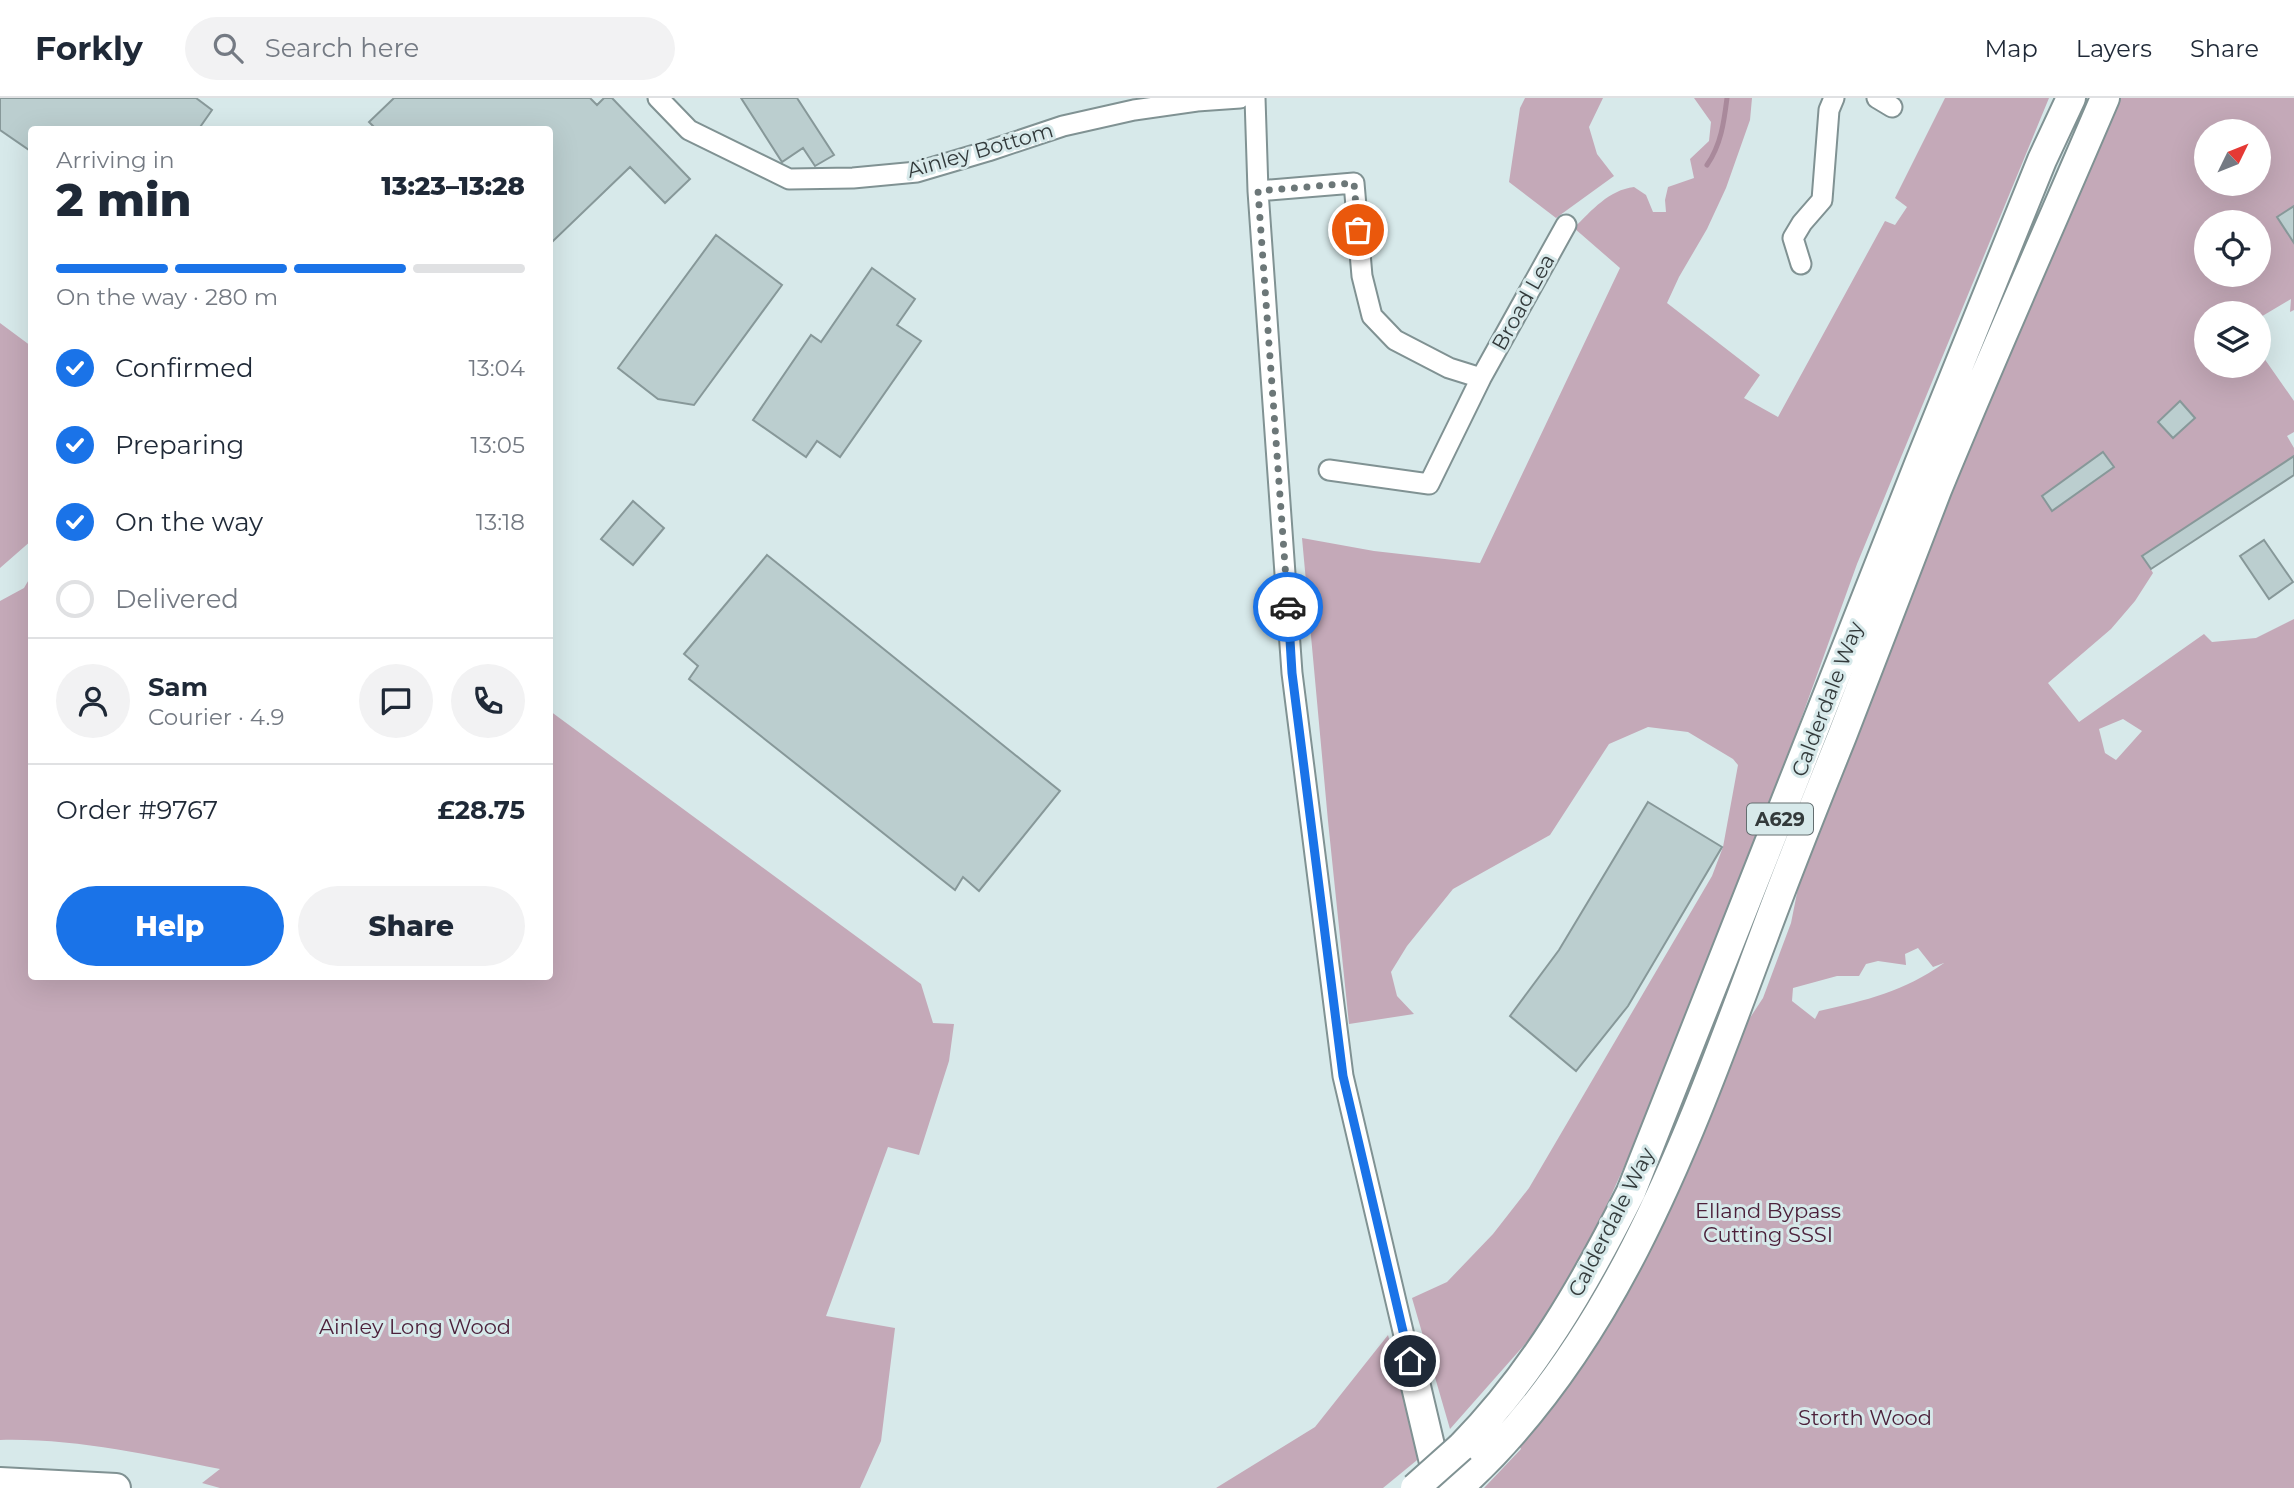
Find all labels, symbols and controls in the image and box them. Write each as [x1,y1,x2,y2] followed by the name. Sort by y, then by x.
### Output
[185,17,675,80] search box
[35,28,143,68] text: Forkly
[209,29,247,67] icon: search
[265,32,419,64] text: Search here
[1984,34,2038,63] text: Map
[2076,34,2152,63] text: Layers
[2190,34,2259,63] text: Share
[904,117,1056,183] street label: Ainley Bottom
[2194,119,2272,196] north arrow
[2194,119,2271,378] map controls
[56,146,175,174] text: Arriving in
[381,170,525,202] text: 13:23–13:28
[56,171,191,228] text: 2 min
[1328,200,1388,260] pin
[2194,210,2271,287] button: locate
[1339,211,1377,249] icon: bag
[1486,250,1560,354] street label: Broad Lea
[56,283,278,311] text: On the way · 280 m
[2194,301,2271,378] button: layers
[56,349,94,387] icon: check
[115,352,254,384] text: Confirmed
[468,354,525,382] text: 13:04
[56,426,94,464] icon: check
[115,429,244,461] text: Preparing
[471,431,525,459] text: 13:05
[56,503,94,541] icon: check
[115,506,263,538] text: On the way
[476,508,525,536] text: 13:18
[1253,572,1323,642] courier
[115,583,239,615] text: Delivered
[1269,588,1307,626] icon: car
[1786,617,1868,780] street label: Calderdale Way
[56,664,130,738] button: person
[359,664,433,738] button: chat
[451,664,525,738] button: phone
[148,671,208,703] text: Sam
[148,703,284,731] text: Courier · 4.9
[56,794,218,826] text: Order #9767
[438,794,525,826] text: £28.75
[1747,804,1813,834] road number: A629
[56,886,284,966] button: Help
[298,886,525,966] button: Share
[1563,1143,1660,1301] street label: Calderdale Way
[1695,1198,1841,1247] park label: Elland Bypass Cutting SSSI
[319,1314,511,1339] park label: Ainley Long Wood
[1380,1331,1440,1391] pin
[1391,1342,1429,1380] icon: home
[1798,1405,1932,1430] park label: Storth Wood

